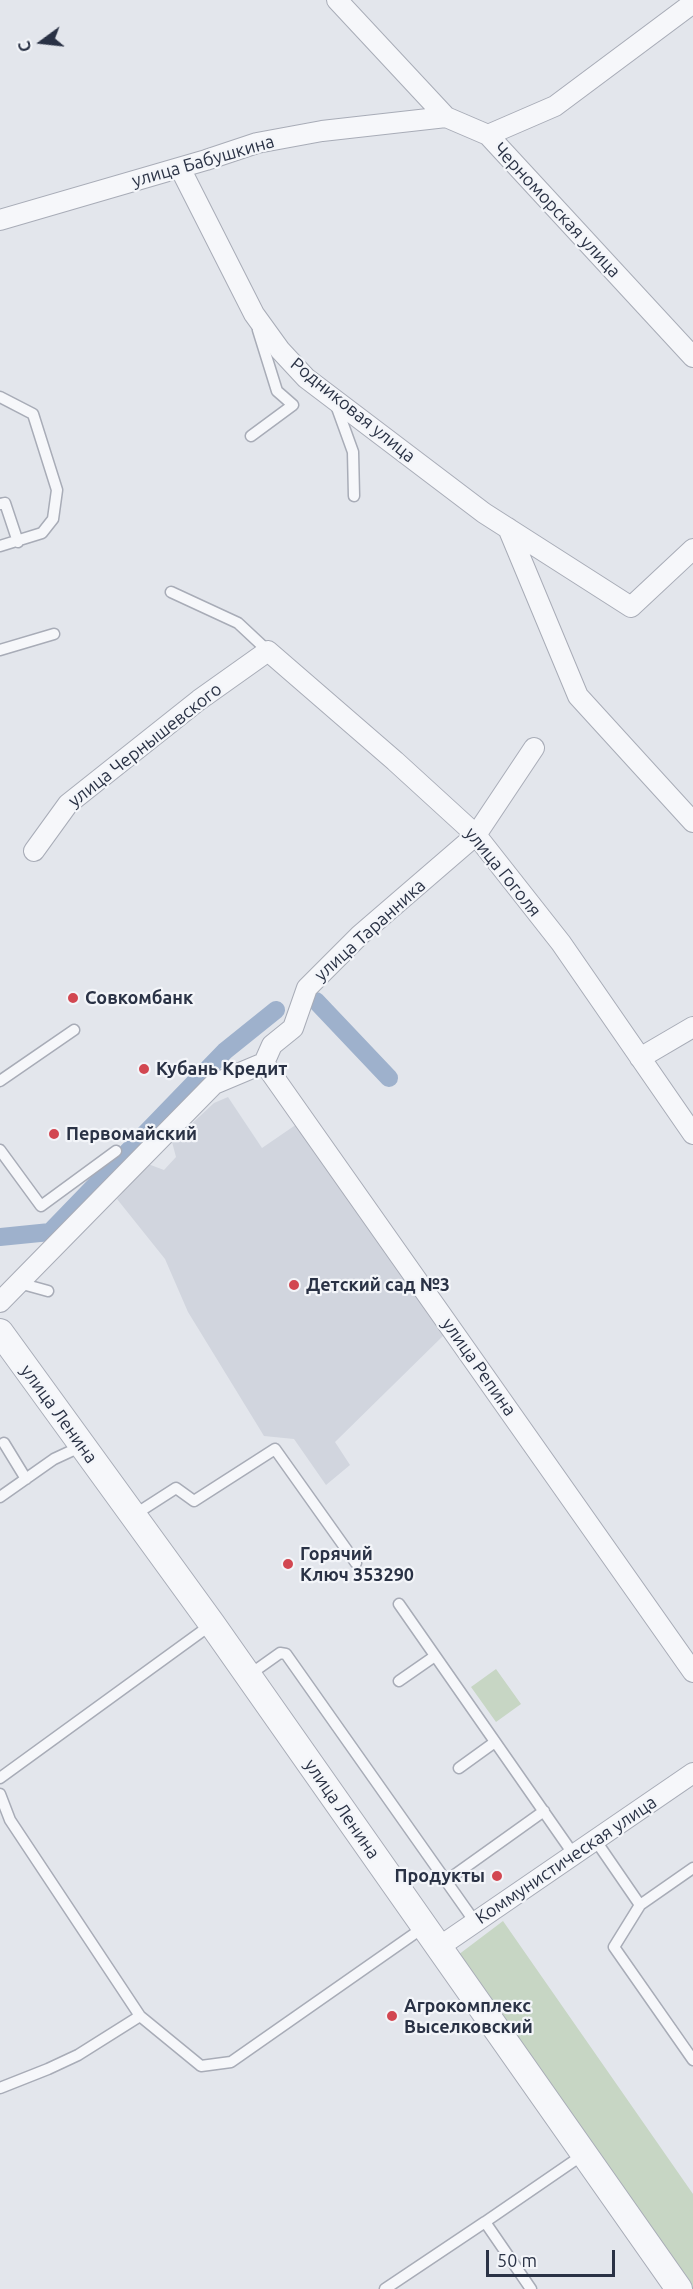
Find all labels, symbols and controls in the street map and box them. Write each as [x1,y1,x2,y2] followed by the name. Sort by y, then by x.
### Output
[12,12,72,72] north arrow
[15,39,35,54] text: С
[129,130,277,192] street label: улица Бабушкина
[489,138,625,282] street label: Черноморская улица
[286,353,420,467] street label: Родниковая улица
[64,678,226,812] street label: улица Чернышевского
[460,823,546,921] street label: улица Гоголя
[310,874,430,986] street label: улица Таранника
[85,987,193,1009] place label: Совкомбанк
[66,991,80,1005] marker: Совкомбанк
[156,1058,287,1080] place label: Кубань Кредит
[137,1062,151,1076] marker: Кубань Кредит
[66,1123,197,1145] place label: Первомайский
[47,1127,61,1141] marker: Первомайский
[306,1274,450,1296] place label: Детский сад №3
[287,1278,301,1292] marker: Детский сад №3
[437,1314,521,1420] street label: улица Репина
[16,1360,102,1468] street label: улица Ленина
[300,1543,414,1586] place label: Горячий Ключ 353290
[281,1557,295,1571] marker: Горячий Ключ 353290
[300,1755,384,1863] street label: улица Ленина
[471,1791,661,1929] street label: Коммунистическая улица
[395,1865,485,1887] place label: Продукты
[490,1869,504,1883] marker: Продукты
[404,1995,533,2038] place label: Агрокомплекс Выселковский
[385,2009,399,2023] marker: Агрокомплекс Выселковский
[489,2238,618,2276] scale bar
[497,2250,537,2270] text: 50 m

